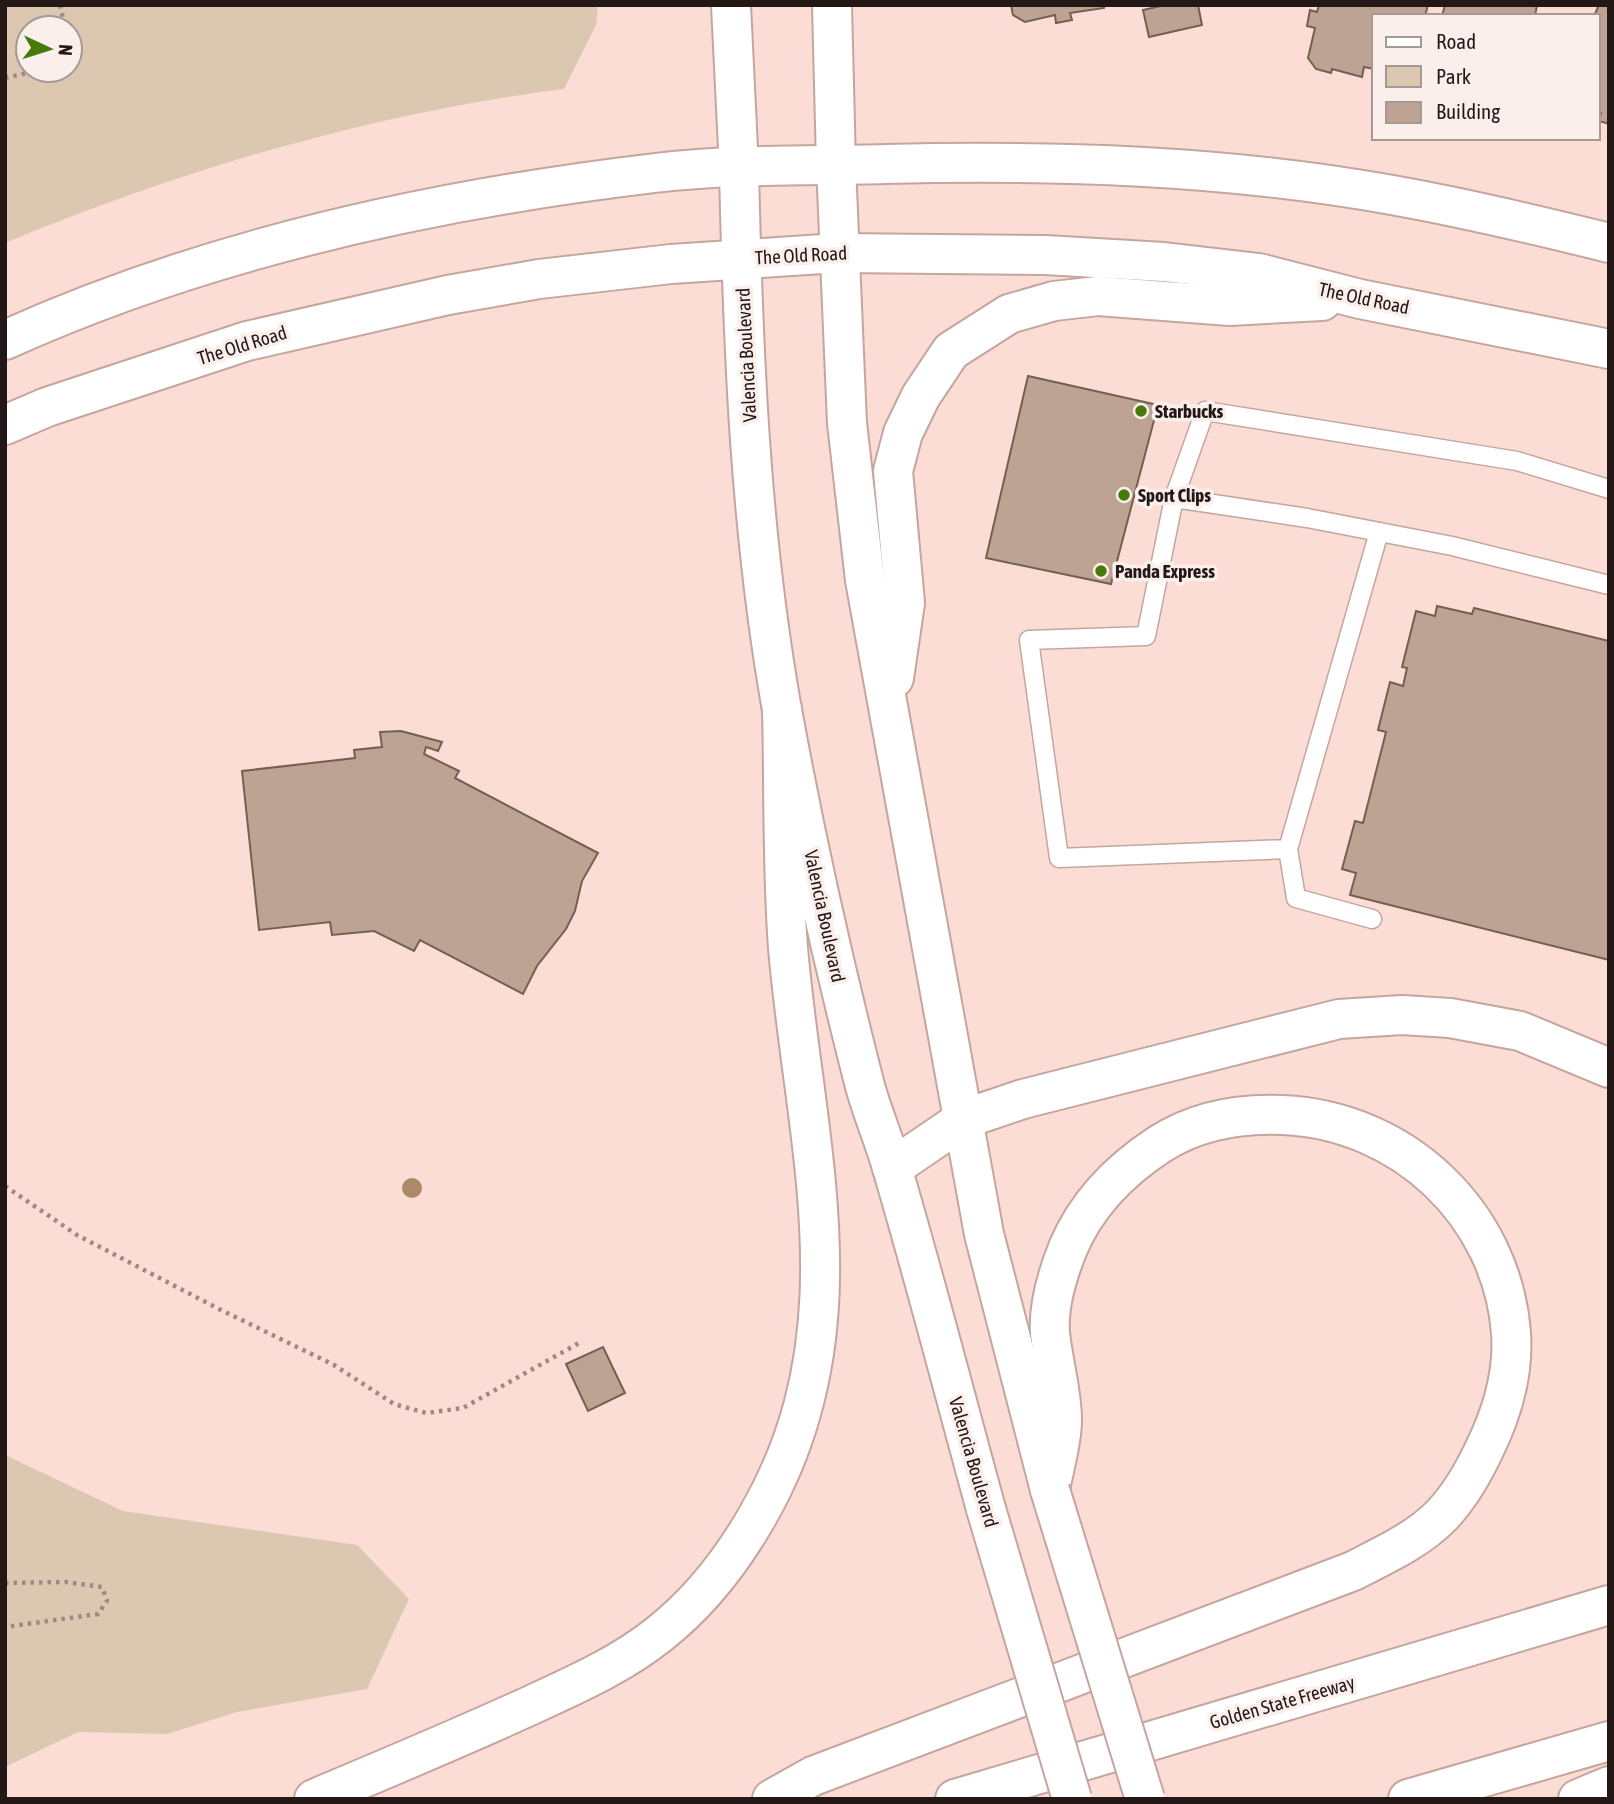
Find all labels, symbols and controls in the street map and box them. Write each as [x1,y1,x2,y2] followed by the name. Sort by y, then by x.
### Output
[14,14,84,84] north arrow
[1372,14,1600,140] legend
[1436,29,1476,53] text: Road
[55,44,77,57] text: N
[1436,64,1471,88] text: Park
[1436,99,1500,123] text: Building
[754,242,848,268] street label: The Old Road
[1317,278,1411,318] street label: The Old Road
[731,287,761,423] street label: Valencia Boulevard
[195,321,289,369] street label: The Old Road
[1155,400,1223,422] place label: Starbucks
[1133,403,1149,419] marker: Starbucks
[1138,484,1211,506] place label: Sport Clips
[1116,487,1132,503] marker: Sport Clips
[1115,560,1215,582] place label: Panda Express
[1093,563,1109,579] marker: Panda Express
[800,848,850,984] street label: Valencia Boulevard
[945,1394,1003,1530] street label: Valencia Boulevard
[1207,1671,1357,1733] street label: Golden State Freeway

